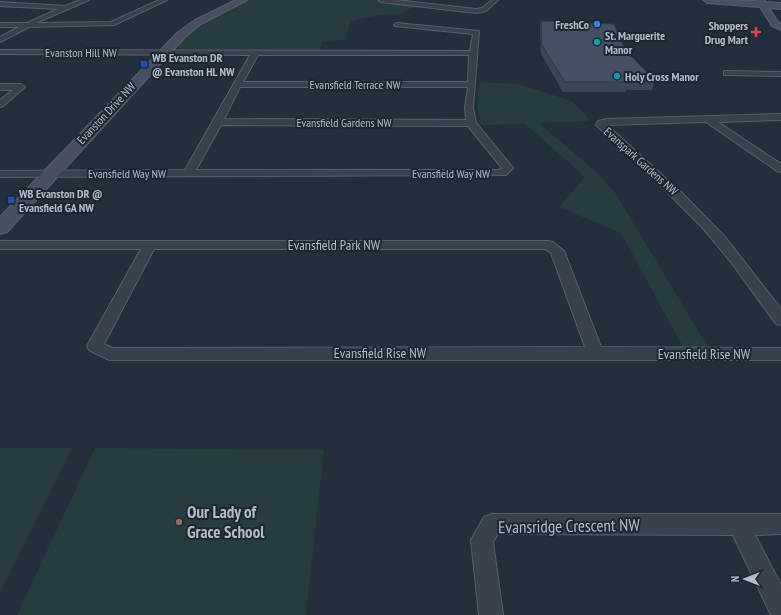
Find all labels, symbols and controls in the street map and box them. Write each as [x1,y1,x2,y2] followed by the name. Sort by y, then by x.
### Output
[555,17,590,32] place label: FreshCo
[705,18,749,47] place label: Shoppers Drug Mart
[592,19,602,29] marker: FreshCo
[751,27,761,37] marker: Shoppers Drug Mart
[605,28,665,57] place label: St. Marguerite Manor
[592,37,602,47] marker: St. Marguerite Manor
[45,45,117,60] street label: Evanston Hill NW
[151,50,235,79] place label: WB Evanston DR @ Evanston HL NW
[139,59,149,69] marker: WB Evanston DR @ Evanston HL NW
[625,69,699,84] place label: Holy Cross Manor
[612,71,622,81] marker: Holy Cross Manor
[310,77,400,92] street label: Evansfield Terrace NW
[74,79,138,147] street label: Evanston Drive NW
[296,115,392,130] street label: Evansfield Gardens NW
[601,124,681,198] street label: Evanspark Gardens NW
[88,166,166,181] street label: Evansfield Way NW
[412,166,490,181] street label: Evansfield Way NW
[18,186,103,215] place label: WB Evanston DR @ Evansfield GA NW
[6,195,16,205] marker: WB Evanston DR @ Evansfield GA NW
[288,236,381,254] street label: Evansfield Park NW
[334,344,427,362] street label: Evansfield Rise NW
[658,345,751,363] street label: Evansfield Rise NW
[187,501,265,543] place label: Our Lady of Grace School
[498,514,641,538] street label: Evansridge Crescent NW
[174,517,184,527] marker: Our Lady of Grace School
[725,559,765,599] north arrow
[728,576,742,582] text: N

